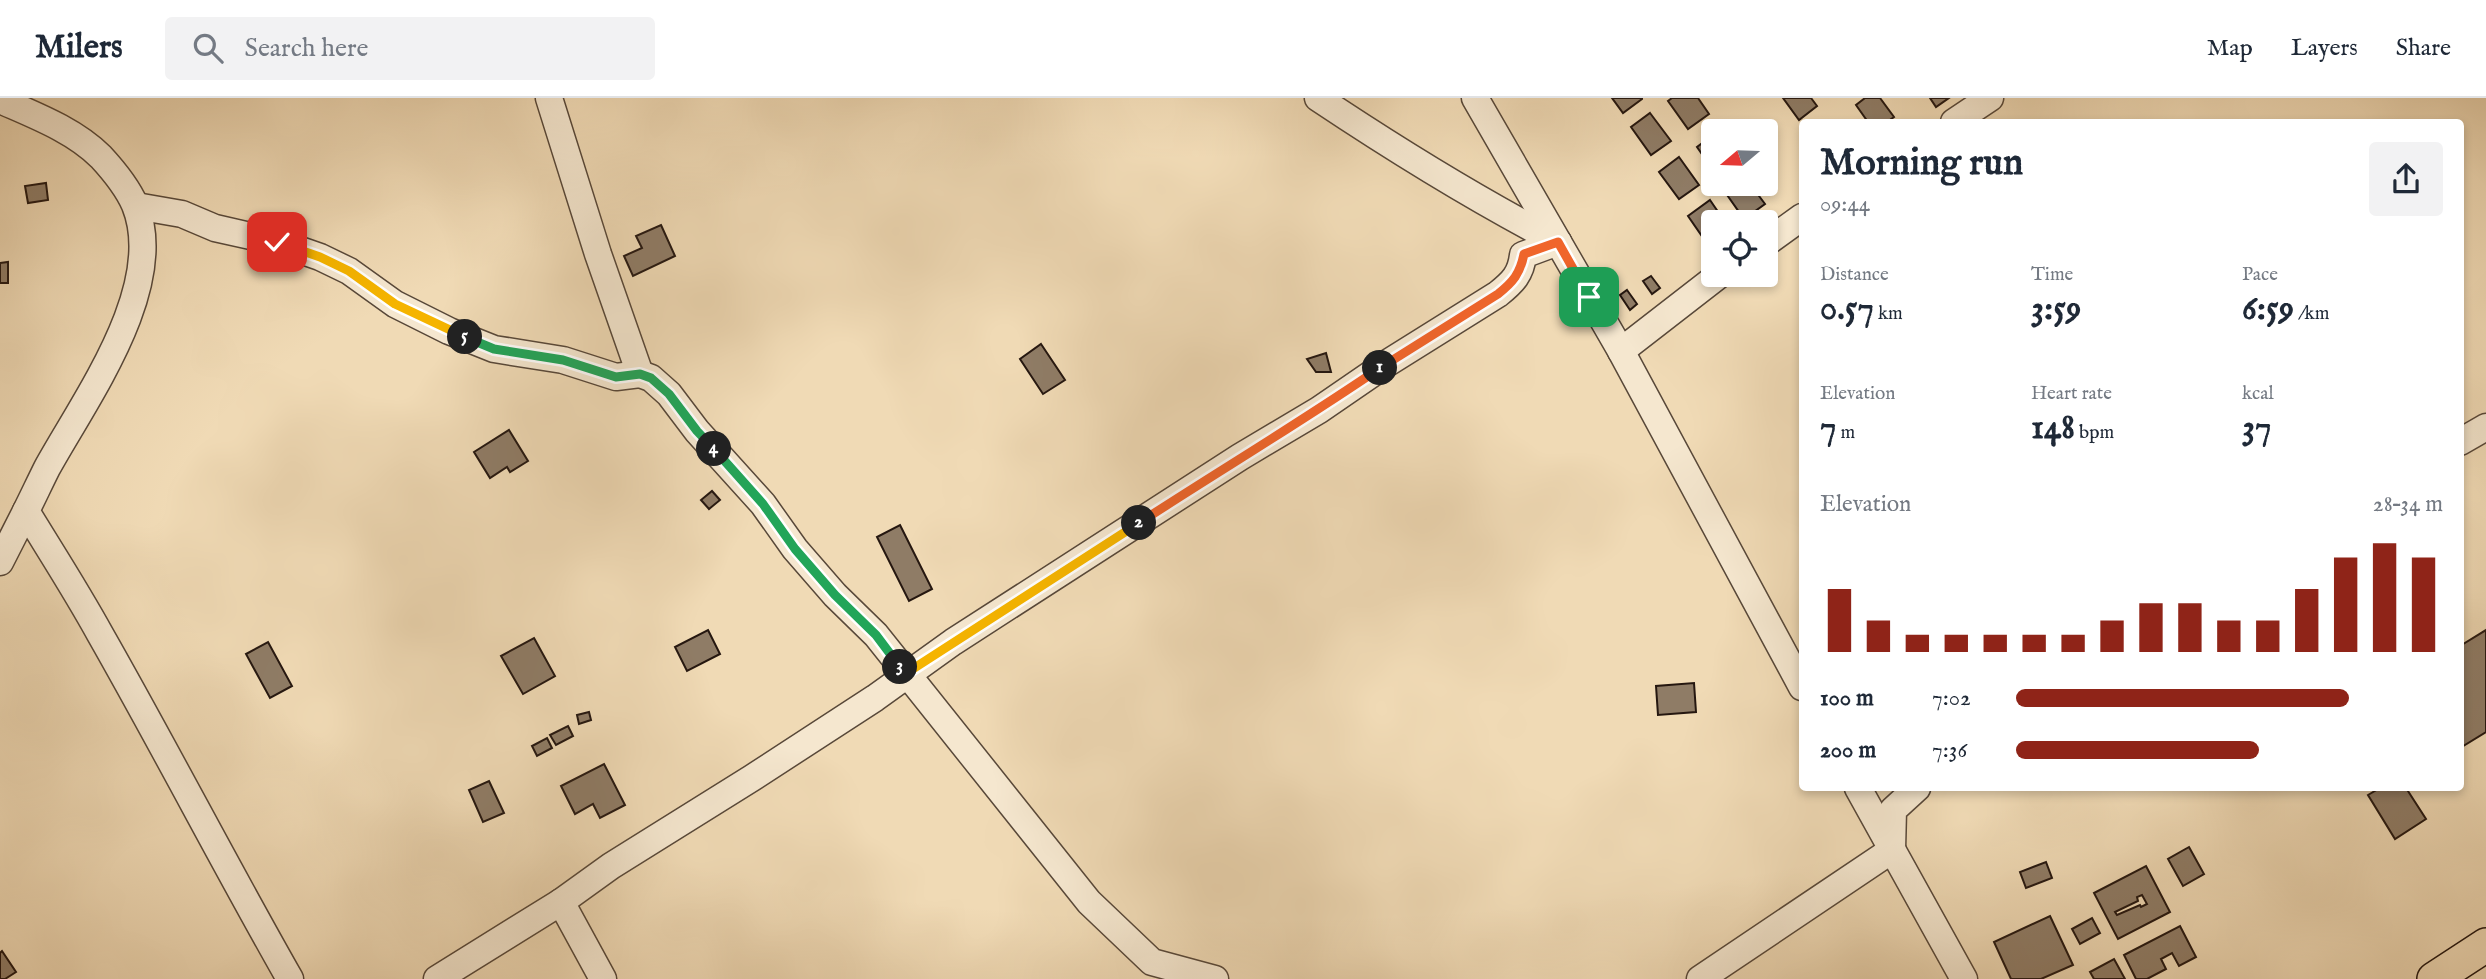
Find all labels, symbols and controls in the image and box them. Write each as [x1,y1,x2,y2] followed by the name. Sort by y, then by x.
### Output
[165,17,655,80] search box
[35,27,123,69] text: Milers
[189,29,227,67] icon: search
[245,32,369,65] text: Search here
[2207,33,2253,64] text: Map
[2291,33,2358,64] text: Layers
[2396,33,2451,64] text: Share
[1701,119,1778,196] north arrow
[1701,119,1778,287] map controls
[1820,140,2023,188] text: Morning run
[2369,142,2443,216] button: share
[1820,190,1870,219] text: 09:44
[1701,210,1778,287] button: locate
[247,212,307,272] pin
[258,223,296,261] icon: check
[1820,263,1889,287] text: Distance
[2031,263,2073,287] text: Time
[2242,263,2278,287] text: Pace
[1559,267,1619,327] pin
[1570,278,1608,316] icon: arrive
[1820,287,1874,332] text: 0.57
[2031,287,2081,332] text: 3:59
[2242,287,2294,332] text: 6:59
[1874,302,1903,326] text: km
[2294,302,2329,326] text: /km
[448,320,482,354] pin: 5
[461,324,468,348] text: 5
[1362,350,1398,386] pin: 1
[1376,355,1383,379] text: 1
[1820,382,1895,406] text: Elevation
[2031,382,2112,406] text: Heart rate
[2242,382,2274,406] text: kcal
[1820,406,1836,451] text: 7
[2031,406,2075,451] text: 148
[2242,406,2271,451] text: 37
[1836,421,1855,445] text: m
[2075,421,2114,445] text: bpm
[696,432,732,466] pin: 4
[709,436,718,460] text: 4
[1820,490,1911,519] text: Elevation
[2373,490,2443,519] text: 28–34 m
[1122,506,1156,540] pin: 2
[1134,510,1143,534] text: 2
[883,650,918,684] pin: 3
[896,654,903,678] text: 3
[1820,684,1874,713] text: 100 m
[1932,684,1971,713] text: 7:02
[1820,736,1876,765] text: 200 m
[1932,736,1967,765] text: 7:36

